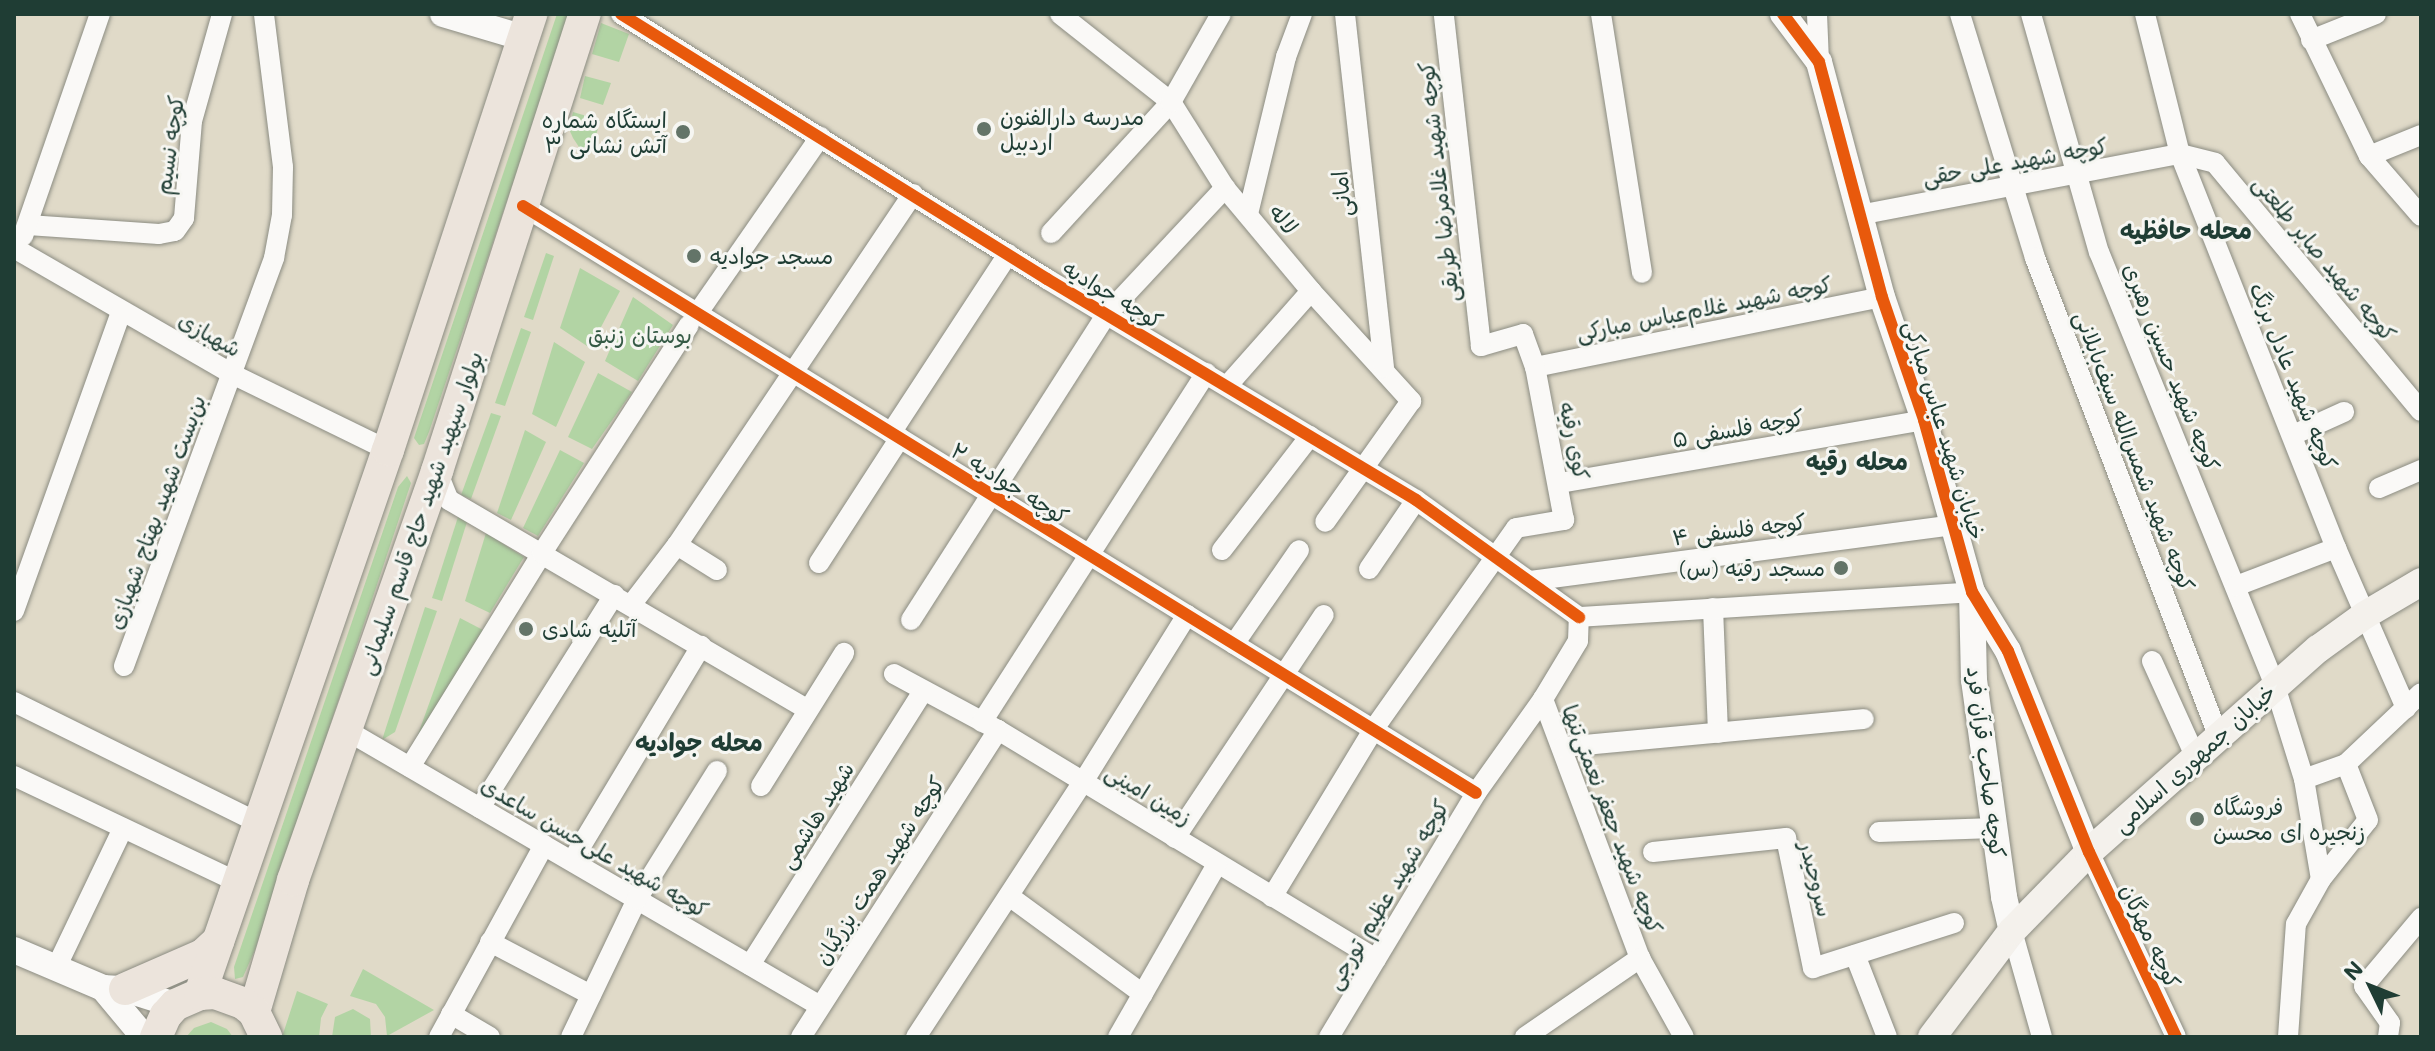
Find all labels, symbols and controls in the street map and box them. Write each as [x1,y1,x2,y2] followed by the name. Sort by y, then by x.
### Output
[1412,60,1464,304] street label: کوچه شهید غلامرضا طریقی
[149,94,189,196] street label: کوچه نسیم
[1000,103,1144,154] place label: مدرسه دارالفنون اردبیل
[542,106,667,158] place label: ایستگاه شماره ۳ آتش نشانی
[975,120,993,138] marker: مدرسه دارالفنون اردبیل
[674,123,692,141] marker: ایستگاه شماره ۳ آتش نشانی
[1920,132,2110,190] street label: کوچه شهید علی حقی
[1325,170,1357,218] street label: امانی
[2248,170,2402,346] street label: کوچه شهید صابر طلعتی
[1264,199,1304,239] street label: لاله
[2120,216,2252,244] district label: محله حافظیه
[710,243,833,269] place label: مسجد جوادیه
[685,247,703,265] marker: مسجد جوادیه
[1058,254,1168,334] street label: کوچه جوادیه
[2118,259,2226,475] street label: کوچه شهید حسین رهبری
[1574,270,1834,346] street label: کوچه شهید غلام‌عباس مبارکی
[2244,279,2344,473] street label: کوچه شهید عادل برنگ
[174,306,246,362] street label: شهبازی
[2069,307,2201,595] street label: کوچه شهید شمس‌الله سیف‌بابلانی
[1899,317,1991,543] street label: خیابان شهید عباس مبارکی
[588,322,692,348] park label: بوستان زنبق
[352,348,488,678] street label: بولوار سپهبد شهید حاج قاسم سلیمانی
[101,391,211,633] street label: بن‌بست شهید بهتاج شهبازی
[1555,400,1595,482] street label: کوی رقیه
[1670,403,1806,453] street label: کوچه فلسفی ۵
[946,436,1074,530] street label: کوچه جوادیه ۲
[1806,447,1908,475] district label: محله رقیه
[1671,508,1807,550] street label: کوچه فلسفی ۴
[1679,555,1825,581] place label: مسجد رقیه (س)
[1832,559,1850,577] marker: مسجد رقیه (س)
[542,616,636,642] place label: آتلیه شادی
[517,620,535,638] marker: آتلیه شادی
[1962,665,2012,859] street label: کوچه صاحب قرآن فرد
[2107,678,2281,838] street label: خیابان جمهوری اسلامی
[1557,701,1669,937] street label: کوچه شهید جعفر نعمتی‌تنها
[635,728,763,756] district label: محله جوادیه
[773,757,859,873] street label: شهید هاشمی
[1101,758,1197,830] street label: زمین امینی
[477,771,713,923] street label: کوچه شهید علی‌حسن ساعدی
[808,771,950,969] street label: کوچه شهید همت بزرگیان
[2213,793,2365,844] place label: فروشگاه زنجیره ای محسن
[1320,794,1454,994] street label: کوچه شهید عظیم تورجی
[2188,810,2206,828] marker: فروشگاه زنجیره ای محسن
[1795,838,1839,920] street label: سروحیدر
[2115,880,2187,992] street label: کوچه مهرگان
[2331,947,2411,1027] north arrow
[2337,954,2369,986] text: N

